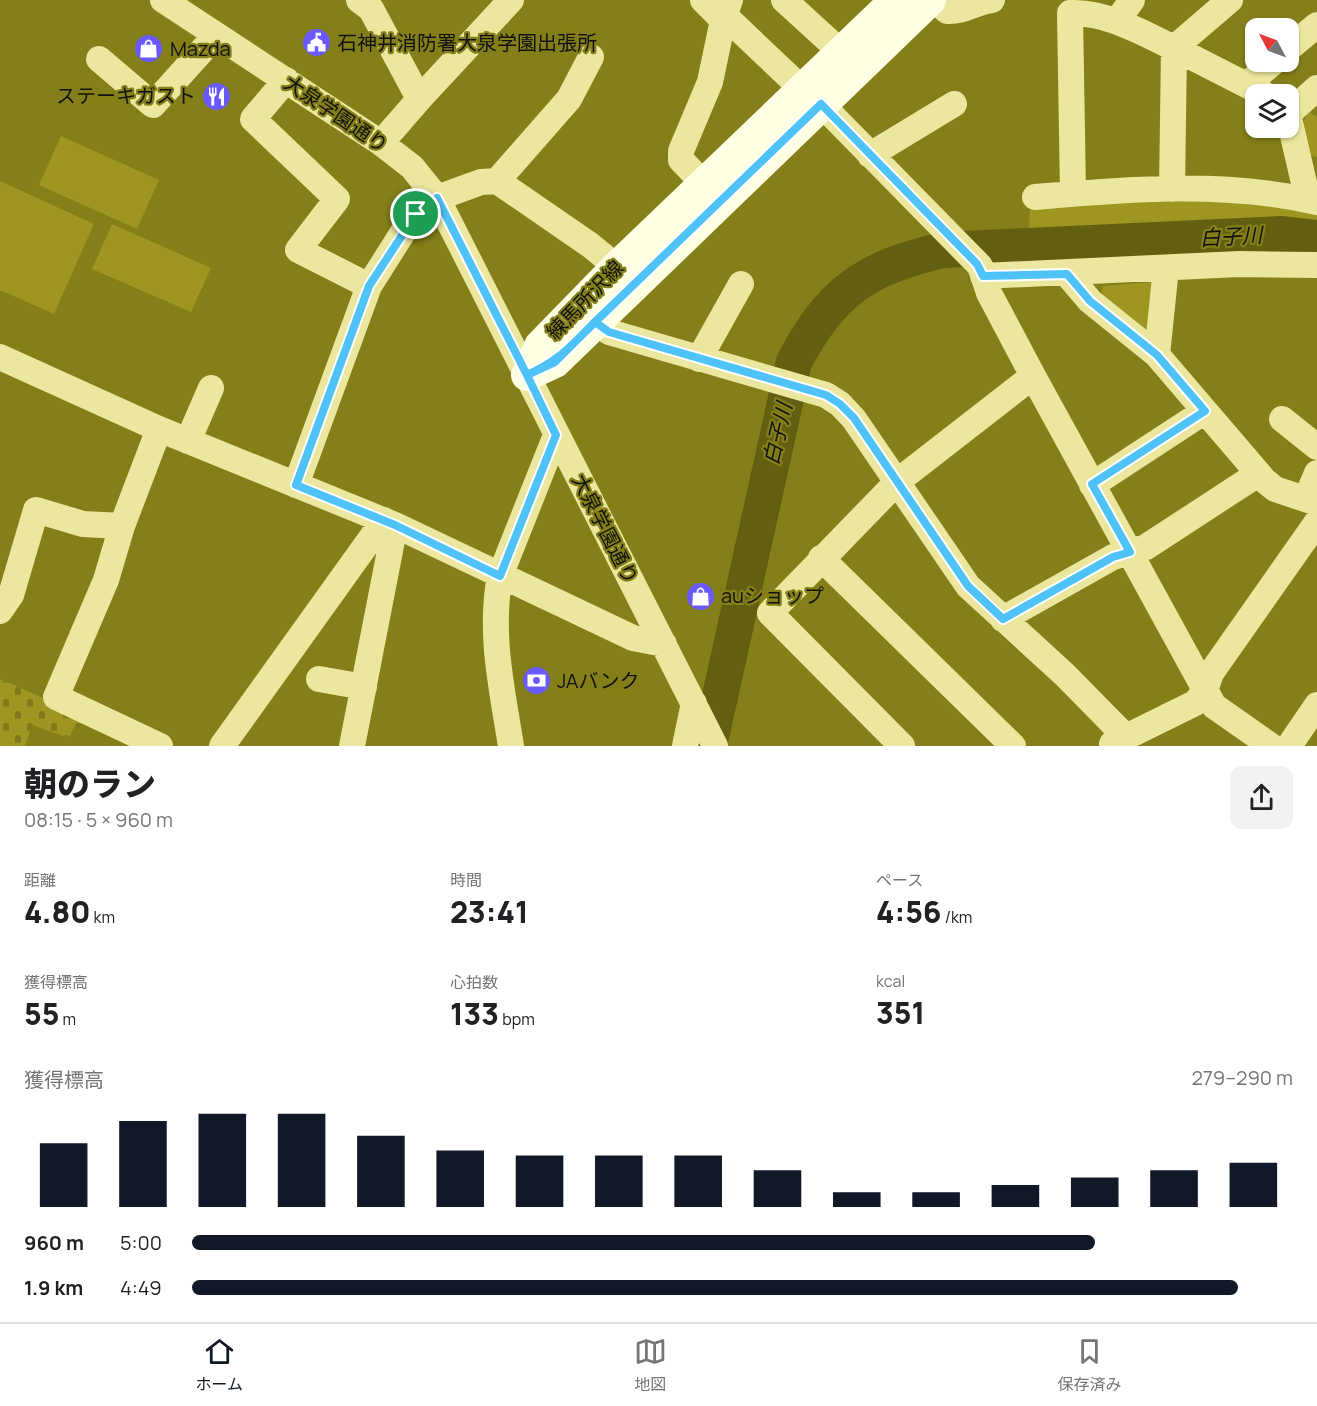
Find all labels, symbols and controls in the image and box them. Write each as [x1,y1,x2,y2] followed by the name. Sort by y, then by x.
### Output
[1245,18,1299,72] north arrow
[1245,18,1299,138] map controls
[300,27,332,59] public building icon: 石神井消防署大泉学園出張所
[337,29,597,56] place label: 石神井消防署大泉学園出張所
[133,33,165,65] shop icon: Mazda
[170,35,231,62] place label: Mazda
[279,69,394,158] street label: 大泉学園通り
[201,80,233,112] restaurant icon: ステーキガスト
[56,82,196,109] place label: ステーキガスト
[1245,84,1299,138] button: layers
[390,188,441,239] pin
[399,197,432,230] icon: arrive
[1199,220,1265,252] water label: 白子川
[540,254,629,345] street label: 練馬所沢線
[756,398,798,468] water label: 白子川
[566,469,645,588] street label: 大泉学園通り
[684,580,716,612] shop icon: auショップ
[721,582,824,609] place label: auショップ
[520,665,552,697] bank icon: JAバンク
[557,667,640,694] place label: JAバンク
[24,761,156,806] text: 朝のラン
[1230,766,1293,829] button: share
[24,806,173,833] text: 08:15 · 5 × 960 m
[24,869,56,891] text: 距離
[450,869,482,891] text: 時間
[876,869,923,891] text: ペース
[24,891,90,932] text: 4.80
[450,891,529,932] text: 23:41
[876,891,942,932] text: 4:56
[90,906,115,928] text: km
[942,906,972,928] text: /km
[876,970,905,992] text: kcal
[24,971,88,993] text: 獲得標高
[450,971,498,993] text: 心拍数
[876,992,925,1033] text: 351
[24,993,59,1034] text: 55
[450,993,499,1034] text: 133
[59,1008,76,1030] text: m
[499,1008,535,1030] text: bpm
[1191,1064,1293,1091] text: 279–290 m
[24,1066,104,1093] text: 獲得標高
[24,1229,84,1256] text: 960 m
[120,1229,162,1256] text: 5:00
[24,1274,83,1301] text: 1.9 km
[120,1274,162,1301] text: 4:49
[195,1335,243,1395] tab: ホーム
[634,1335,667,1395] tab: 地図
[1058,1335,1122,1395] tab: 保存済み

